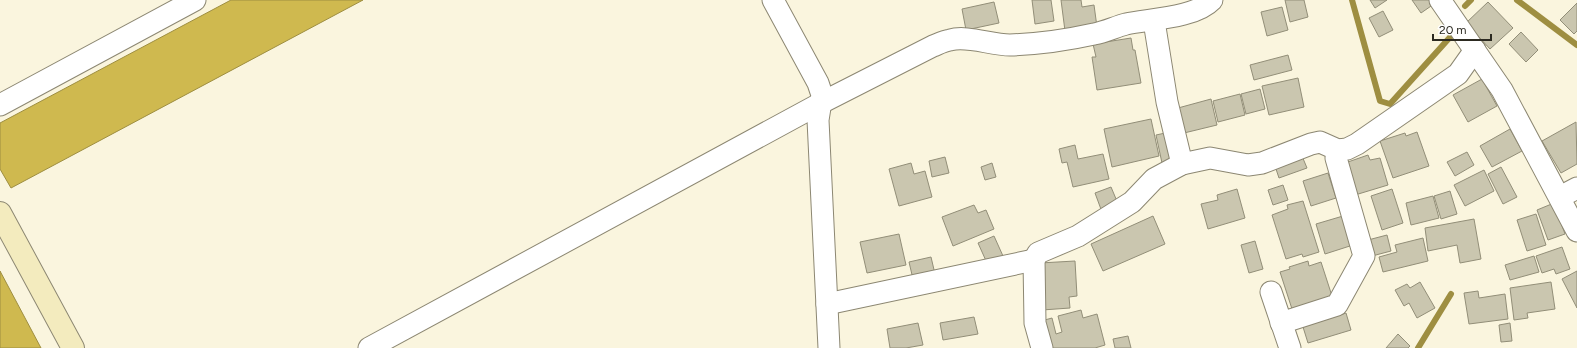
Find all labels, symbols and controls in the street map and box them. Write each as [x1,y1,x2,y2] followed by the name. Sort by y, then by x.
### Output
[1433,16,1491,42] scale bar
[1439,23,1467,37] text: 20 m

